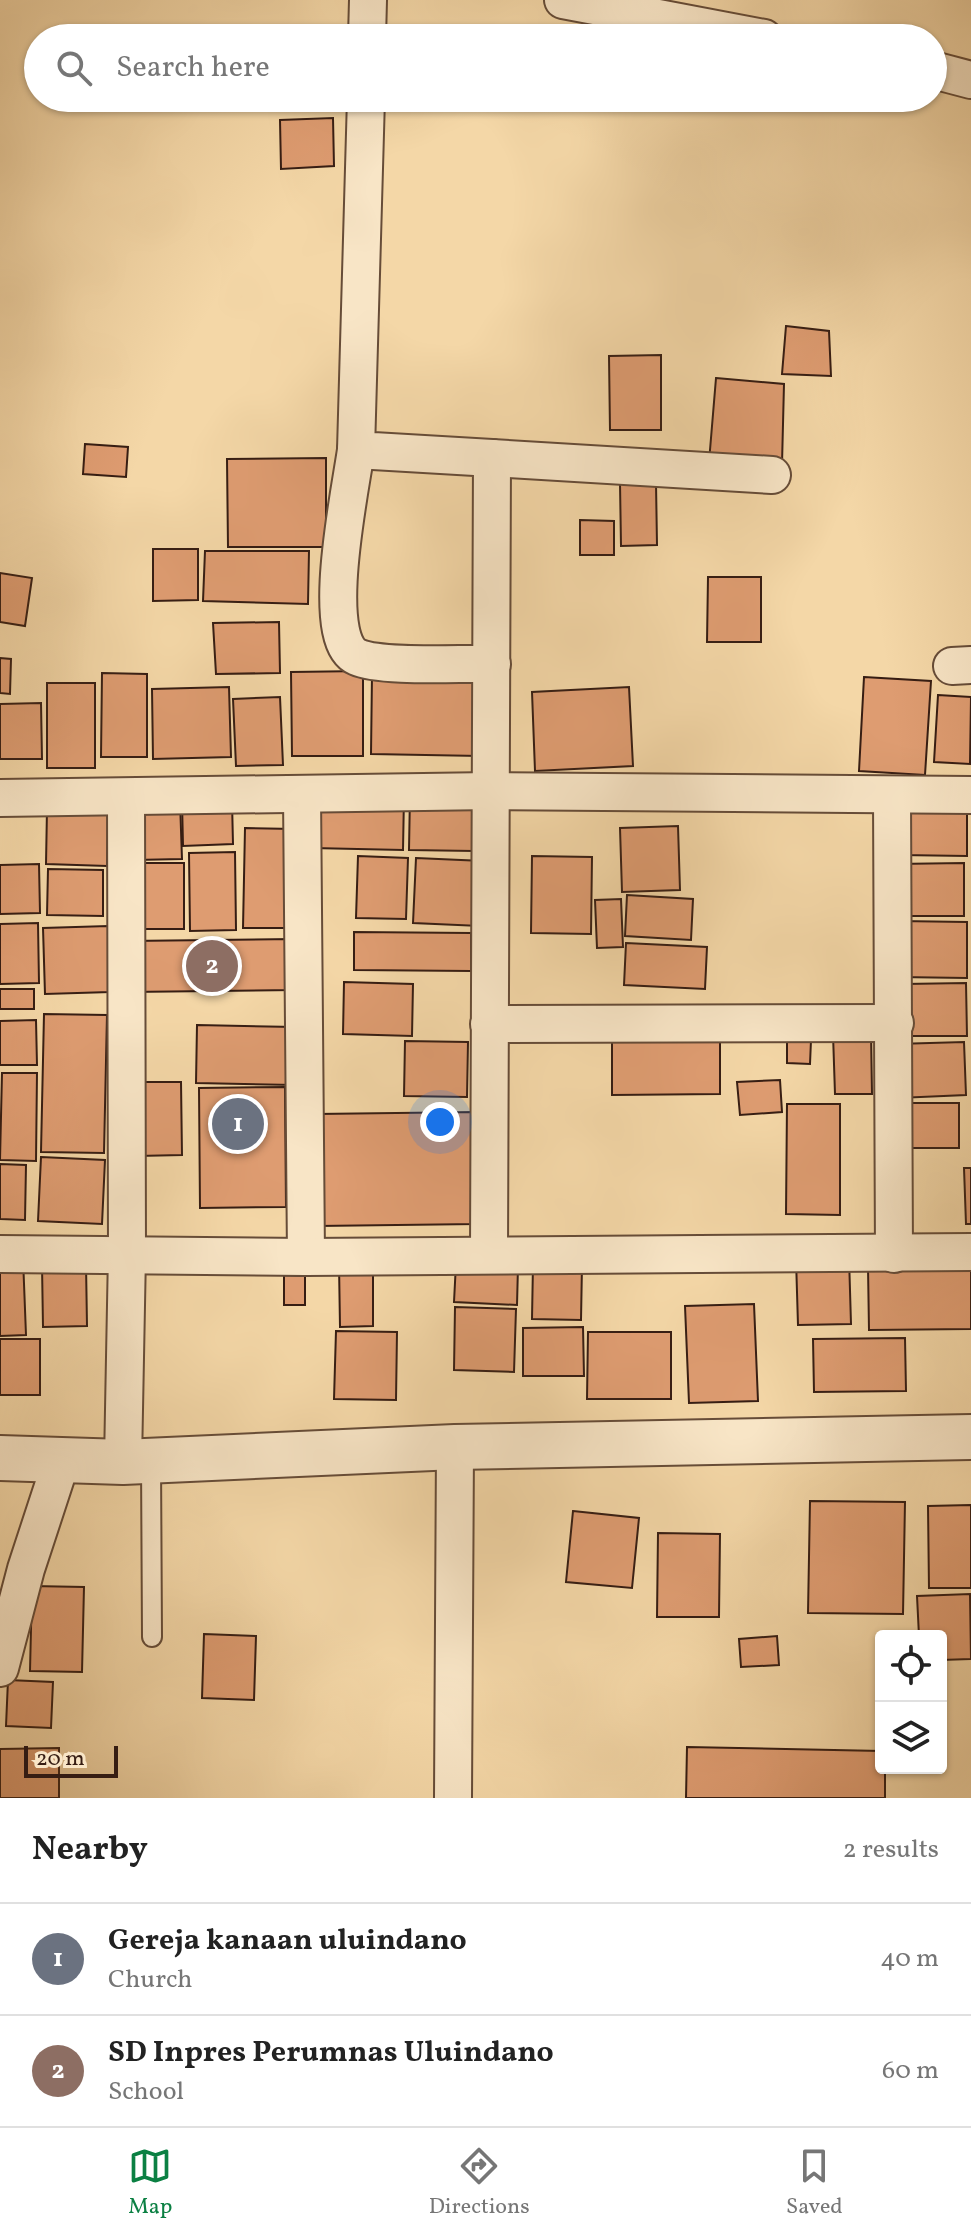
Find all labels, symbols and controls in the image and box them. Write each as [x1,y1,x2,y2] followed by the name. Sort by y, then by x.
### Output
[24,24,947,112] search box
[52,46,96,90] icon: search
[116,47,270,89] text: Search here
[186,936,238,996] pin: 2
[212,1094,264,1154] pin: 1
[420,1102,460,1142] your location
[875,1630,947,1774] map controls
[875,1630,947,1702] button: locate
[875,1702,947,1774] button: layers
[24,1742,118,1778] scale bar
[36,1744,85,1775] text: 20 m
[32,1827,148,1874] text: Nearby
[843,1832,939,1868] text: 2 results
[108,1920,467,1962] text: Gereja kanaan uluindano
[53,1941,63,1977] text: 1
[880,1941,939,1977] text: 40 m
[108,1962,193,1998] text: Church
[108,2032,554,2074] text: SD Inpres Perumnas Uluindano
[51,2053,65,2089] text: 2
[882,2053,939,2089] text: 60 m
[108,2074,184,2110] text: School
[128,2144,172,2223] tab: Map
[429,2144,530,2223] tab: Directions
[786,2144,843,2223] tab: Saved

